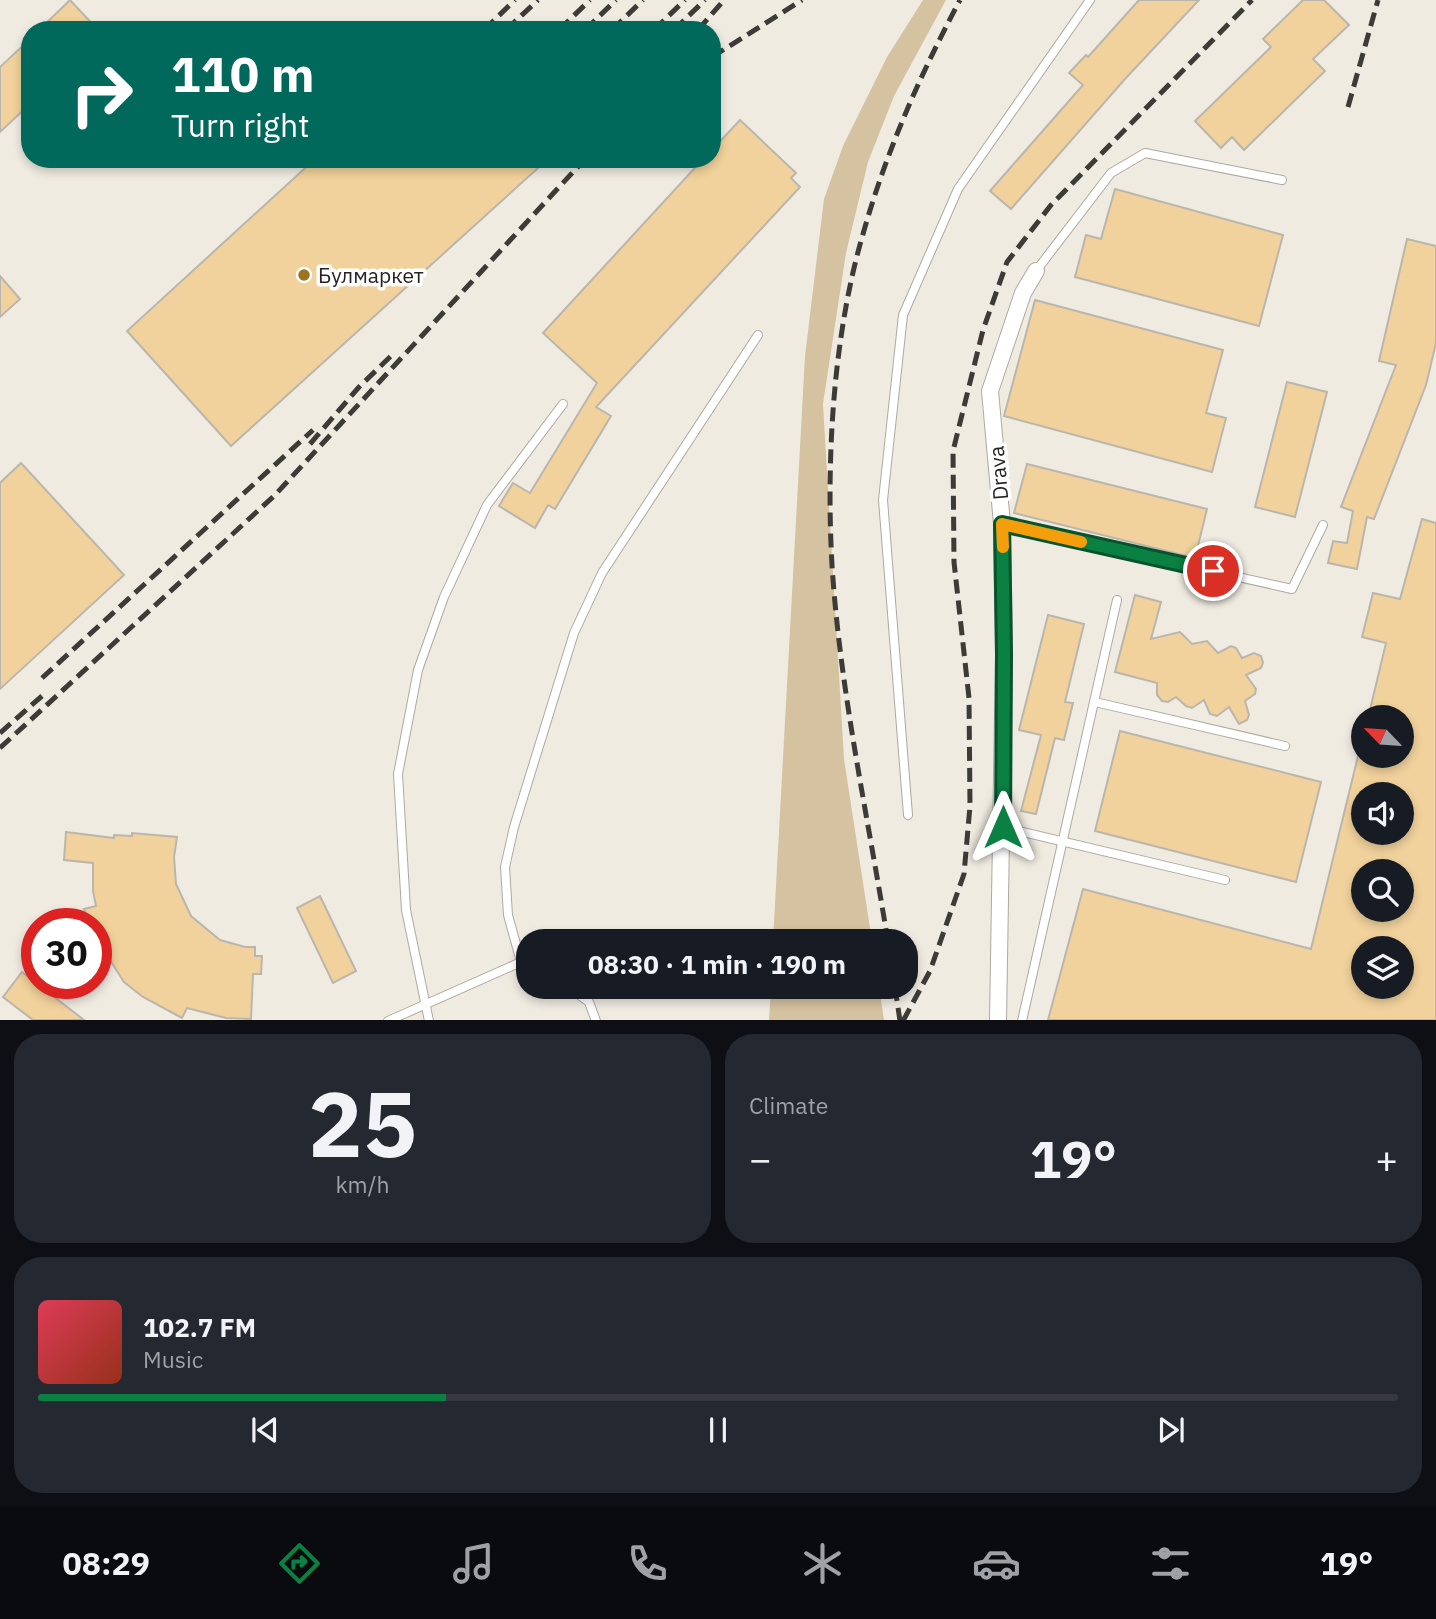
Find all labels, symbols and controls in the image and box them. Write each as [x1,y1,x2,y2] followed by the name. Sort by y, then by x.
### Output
[171,42,315,105] text: 110 m
[56,49,147,140] icon: right
[171,104,309,146] text: Turn right
[318,261,424,289] place label: Булмаркет
[296,267,312,283] marker: Булмаркет
[982,445,1014,501] street label: Drava
[1183,541,1243,601] pin
[1194,552,1232,590] icon: arrive
[1351,705,1414,768] north arrow
[1351,705,1414,999] map controls
[1351,782,1414,845] button: sound
[966,790,1040,864] position arrow
[1351,859,1414,922] button: search
[21,908,112,999] speed limit sign: 30
[1351,936,1414,999] button: layers
[588,947,846,981] text: 08:30 · 1 min · 190 m
[308,1064,417,1182] text: 25
[749,1090,828,1120] text: Climate
[1030,1125,1117,1192] text: 19°
[749,1134,772,1183] text: −
[1375,1134,1398,1183] text: +
[335,1169,390,1199] text: km/h
[143,1310,256,1344] text: 102.7 FM
[143,1344,203,1374] text: Music
[246,1411,284,1449] icon: previous
[699,1411,737,1449] icon: pause
[1152,1411,1190,1449] icon: next
[275,1539,324,1588] icon: directions
[449,1539,498,1588] icon: music
[623,1539,672,1588] icon: phone
[798,1539,847,1588] icon: climate
[972,1539,1021,1588] icon: car
[1146,1539,1195,1588] icon: filters
[63,1542,150,1584] text: 08:29
[1320,1542,1373,1584] text: 19°

